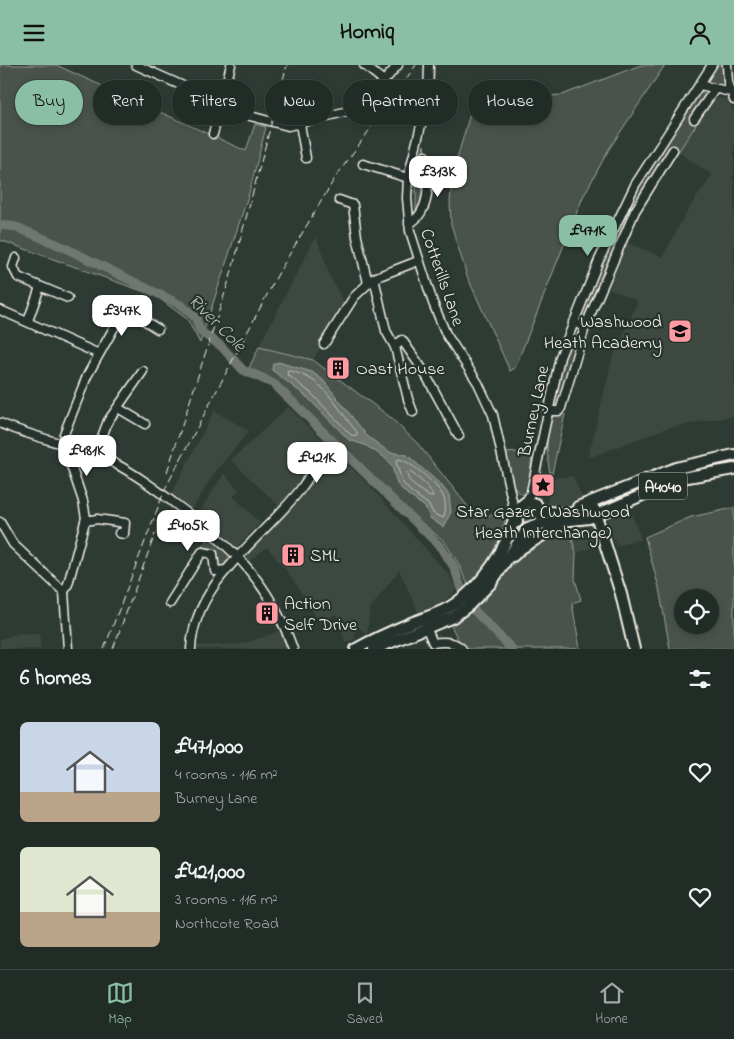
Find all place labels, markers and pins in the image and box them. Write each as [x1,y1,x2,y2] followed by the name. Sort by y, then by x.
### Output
[403,155,473,198] pin: £313K
[553,215,623,257] pin: £471K
[87,295,157,337] pin: £347K
[544,310,662,357] place label: Washwood Heath Academy
[667,318,693,344] school or university icon: Washwood Heath Academy
[325,355,351,381] building icon: Oast House
[356,357,445,383] place label: Oast House
[52,435,122,477] pin: £481K
[282,441,352,484] pin: £421K
[530,472,556,498] place icon: Star Gazer (Washwood Heath Interchange)
[456,500,630,548] place label: Star Gazer (Washwood Heath Interchange)
[153,509,223,552] pin: £405K
[280,542,306,568] building icon: SML
[310,544,339,570] place label: SML
[284,592,358,639] place label: Action Self Drive
[254,600,280,626] building icon: Action Self Drive

